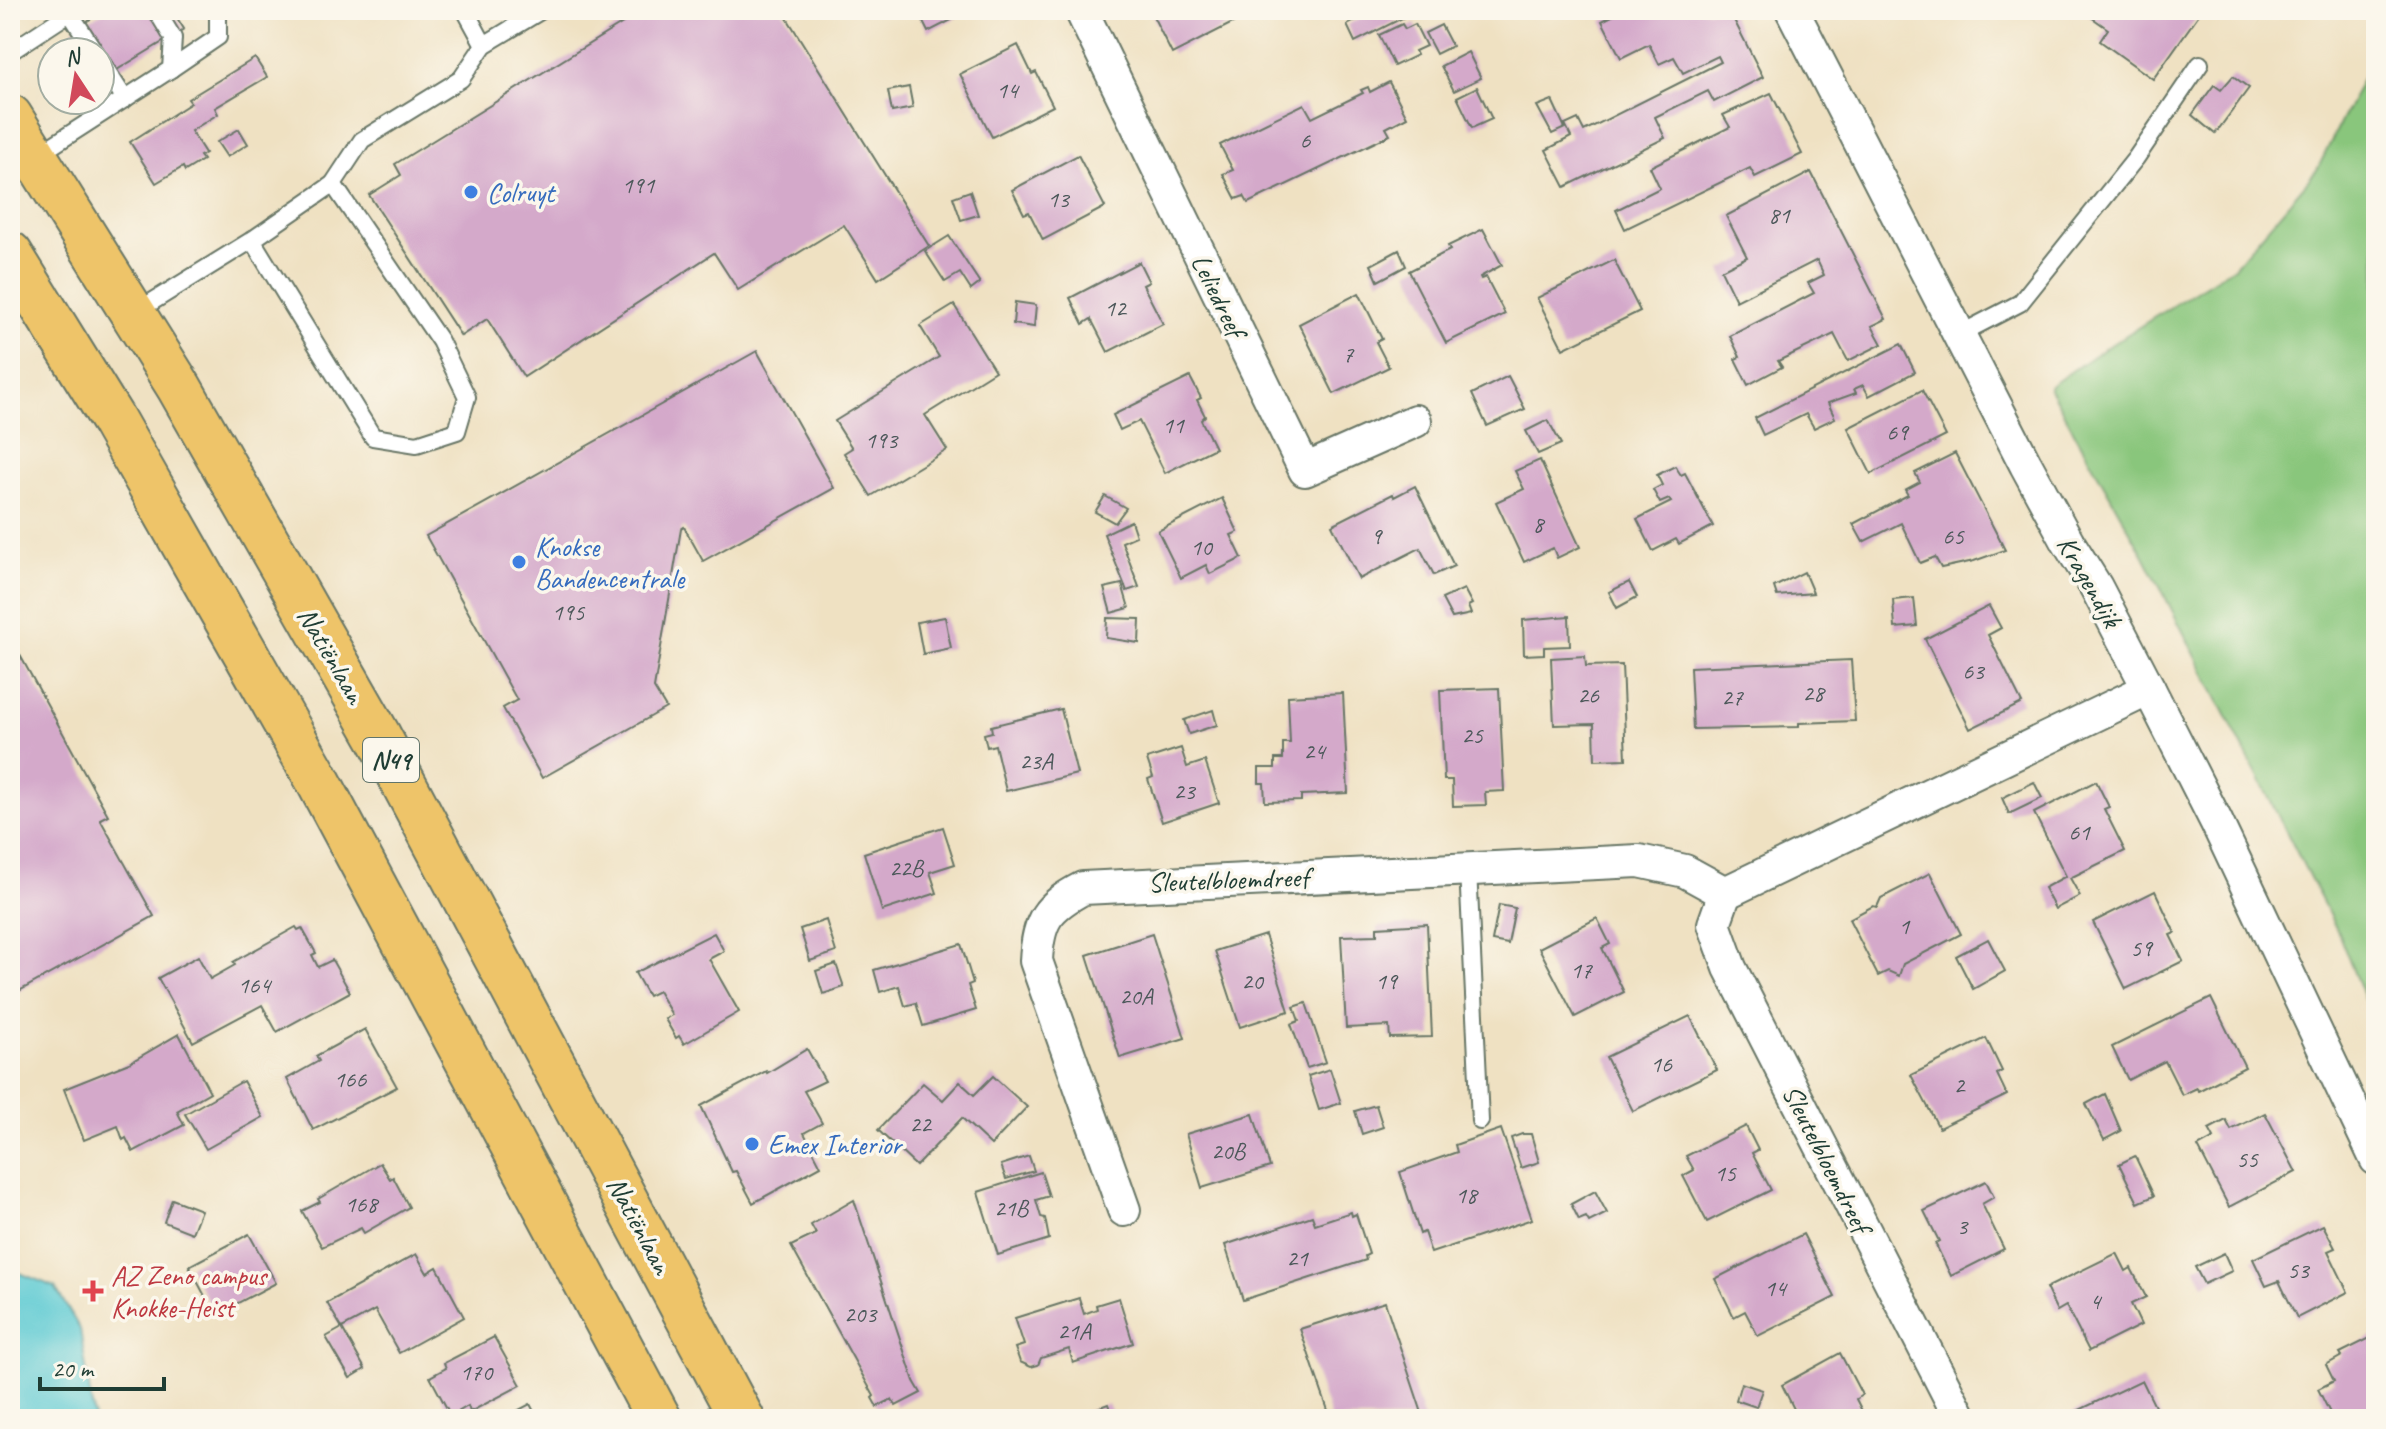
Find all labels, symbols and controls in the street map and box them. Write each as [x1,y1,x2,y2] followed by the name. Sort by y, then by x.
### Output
[36,36,116,116] north arrow
[62,42,85,73] text: N
[996,75,1020,105] house number: 14
[1300,125,1312,155] house number: 6
[622,170,655,200] house number: 191
[487,175,557,210] place label: Colruyt
[462,183,480,201] marker: Colruyt
[1047,184,1071,214] house number: 13
[1768,200,1791,230] house number: 81
[1184,248,1256,348] street label: Leliedreef
[1104,293,1128,323] house number: 12
[1343,339,1355,369] house number: 7
[1162,410,1185,440] house number: 11
[1886,417,1910,447] house number: 69
[865,425,899,455] house number: 193
[1533,509,1546,539] house number: 8
[1371,521,1384,551] house number: 9
[1942,521,1965,551] house number: 65
[535,529,686,596] place label: Knokse Bandencentrale
[2049,529,2131,635] street label: Kragendijk
[1190,532,1214,562] house number: 10
[510,553,528,571] marker: Knokse Bandencentrale
[552,597,585,627] house number: 195
[290,601,374,711] street label: Natiënlaan
[1962,656,1986,686] house number: 63
[1802,678,1826,708] house number: 28
[1577,680,1600,710] house number: 26
[1721,682,1744,712] house number: 27
[1461,720,1484,750] house number: 25
[1303,736,1327,766] house number: 24
[363,738,419,782] road number: N49
[1019,746,1054,776] house number: 23A
[1173,776,1197,806] house number: 23
[2068,817,2091,847] house number: 61
[889,853,925,883] house number: 22B
[1147,859,1316,900] street label: Sleutelbloemdreef
[1899,911,1911,941] house number: 1
[2130,933,2154,963] house number: 59
[1570,955,1593,985] house number: 17
[1241,966,1265,996] house number: 20
[1375,966,1399,996] house number: 19
[238,970,272,1000] house number: 164
[1119,981,1154,1011] house number: 20A
[1650,1049,1673,1079] house number: 16
[334,1064,367,1094] house number: 166
[1954,1070,1967,1100] house number: 2
[1775,1079,1882,1244] street label: Sleutelbloemdreef
[909,1109,933,1139] house number: 22
[768,1127,903,1162] place label: Emex Interior
[743,1135,761,1153] marker: Emex Interior
[1211,1136,1247,1166] house number: 20B
[2236,1144,2259,1174] house number: 55
[1714,1158,1737,1188] house number: 15
[599,1170,681,1281] street label: Natiënlaan
[1455,1180,1479,1210] house number: 18
[345,1189,379,1219] house number: 168
[994,1193,1030,1223] house number: 21B
[1957,1211,1970,1241] house number: 3
[1286,1243,1309,1273] house number: 21
[2287,1255,2311,1285] house number: 53
[111,1258,269,1325] place label: AZ Zeno campus Knokke-Heist
[1764,1273,1788,1303] house number: 14
[82,1280,104,1302] marker: AZ Zeno campus Knokke-Heist
[2090,1286,2103,1316] house number: 4
[844,1299,878,1329] house number: 203
[1057,1316,1092,1346] house number: 21A
[40,1341,164,1391] scale bar
[52,1354,95,1384] text: 20 m
[460,1357,494,1387] house number: 170

